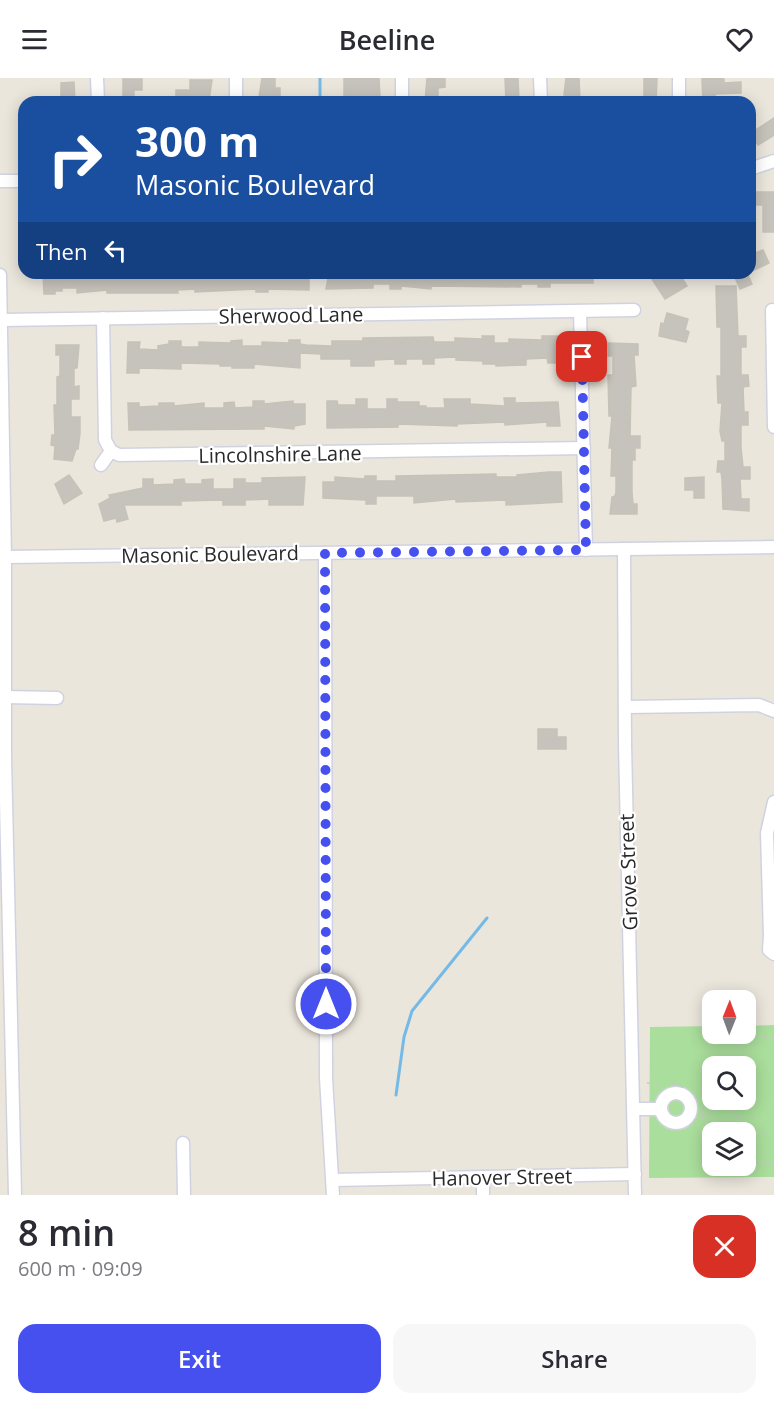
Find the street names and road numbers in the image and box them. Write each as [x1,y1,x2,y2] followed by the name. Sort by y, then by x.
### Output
[218,300,364,330] street label: Sherwood Lane
[198,439,362,469] street label: Lincolnshire Lane
[121,539,299,569] street label: Masonic Boulevard
[612,813,644,931] street label: Grove Street
[431,1162,573,1192] street label: Hanover Street

